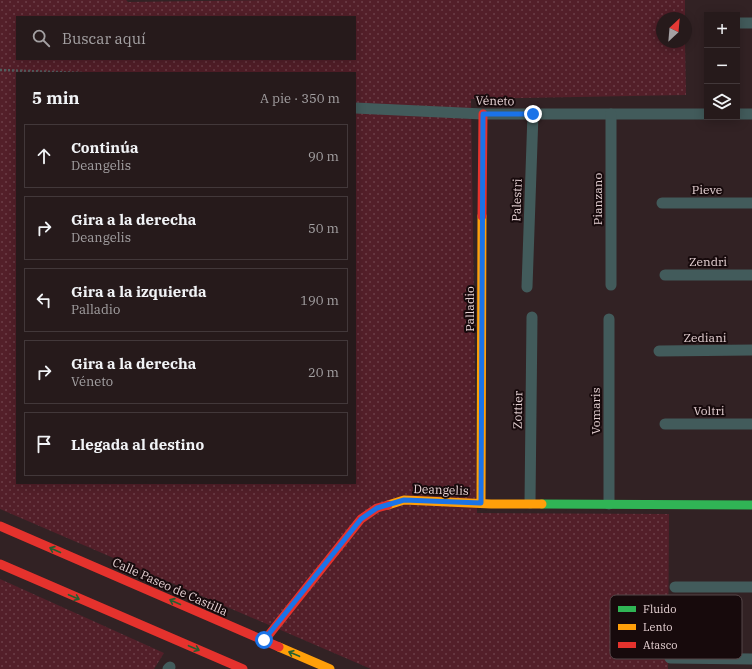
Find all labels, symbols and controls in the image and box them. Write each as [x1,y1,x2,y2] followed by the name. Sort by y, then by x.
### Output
[656,12,692,48] north arrow
[704,12,740,120] map controls
[704,12,740,48] button: +
[16,16,356,60] search box
[30,27,52,49] icon: search
[62,29,146,48] text: Buscar aquí
[704,48,740,84] button: −
[704,84,740,120] button: layers
[32,87,80,109] text: 5 min
[260,90,340,107] text: A pie · 350 m
[475,93,515,108] street label: Véneto
[524,105,542,123] route end
[71,138,138,157] text: Continúa
[33,145,55,167] icon: ahead
[308,148,339,165] text: 90 m
[71,157,131,174] text: Deangelis
[590,172,605,225] street label: Pianzano
[508,178,525,222] street label: Palestri
[692,182,722,197] street label: Pieve
[71,210,196,229] text: Gira a la derecha
[33,217,55,239] icon: right
[308,220,339,237] text: 50 m
[71,229,131,246] text: Deangelis
[689,254,727,269] street label: Zendri
[71,282,207,301] text: Gira a la izquierda
[462,286,477,332] street label: Palladio
[33,289,55,311] icon: left
[300,292,339,309] text: 190 m
[71,301,120,318] text: Palladio
[683,330,727,345] street label: Zediani
[71,354,196,373] text: Gira a la derecha
[33,361,55,383] icon: right
[308,364,339,381] text: 20 m
[71,373,113,390] text: Véneto
[588,387,603,435] street label: Vomaris
[510,390,525,429] street label: Zottier
[693,403,725,418] street label: Voltri
[33,433,55,455] icon: arrive
[71,435,204,454] text: Llegada al destino
[413,481,469,498] street label: Deangelis
[50,546,62,553] one-way arrow
[110,554,231,619] street label: Calle Paseo de Castilla
[68,593,80,601] one-way arrow
[610,595,742,659] legend
[169,598,181,605] one-way arrow
[643,602,676,616] text: Fluido
[643,620,673,634] text: Lento
[255,631,273,649] route start
[643,638,677,652] text: Atasco
[187,645,199,652] one-way arrow
[288,649,300,657] one-way arrow

